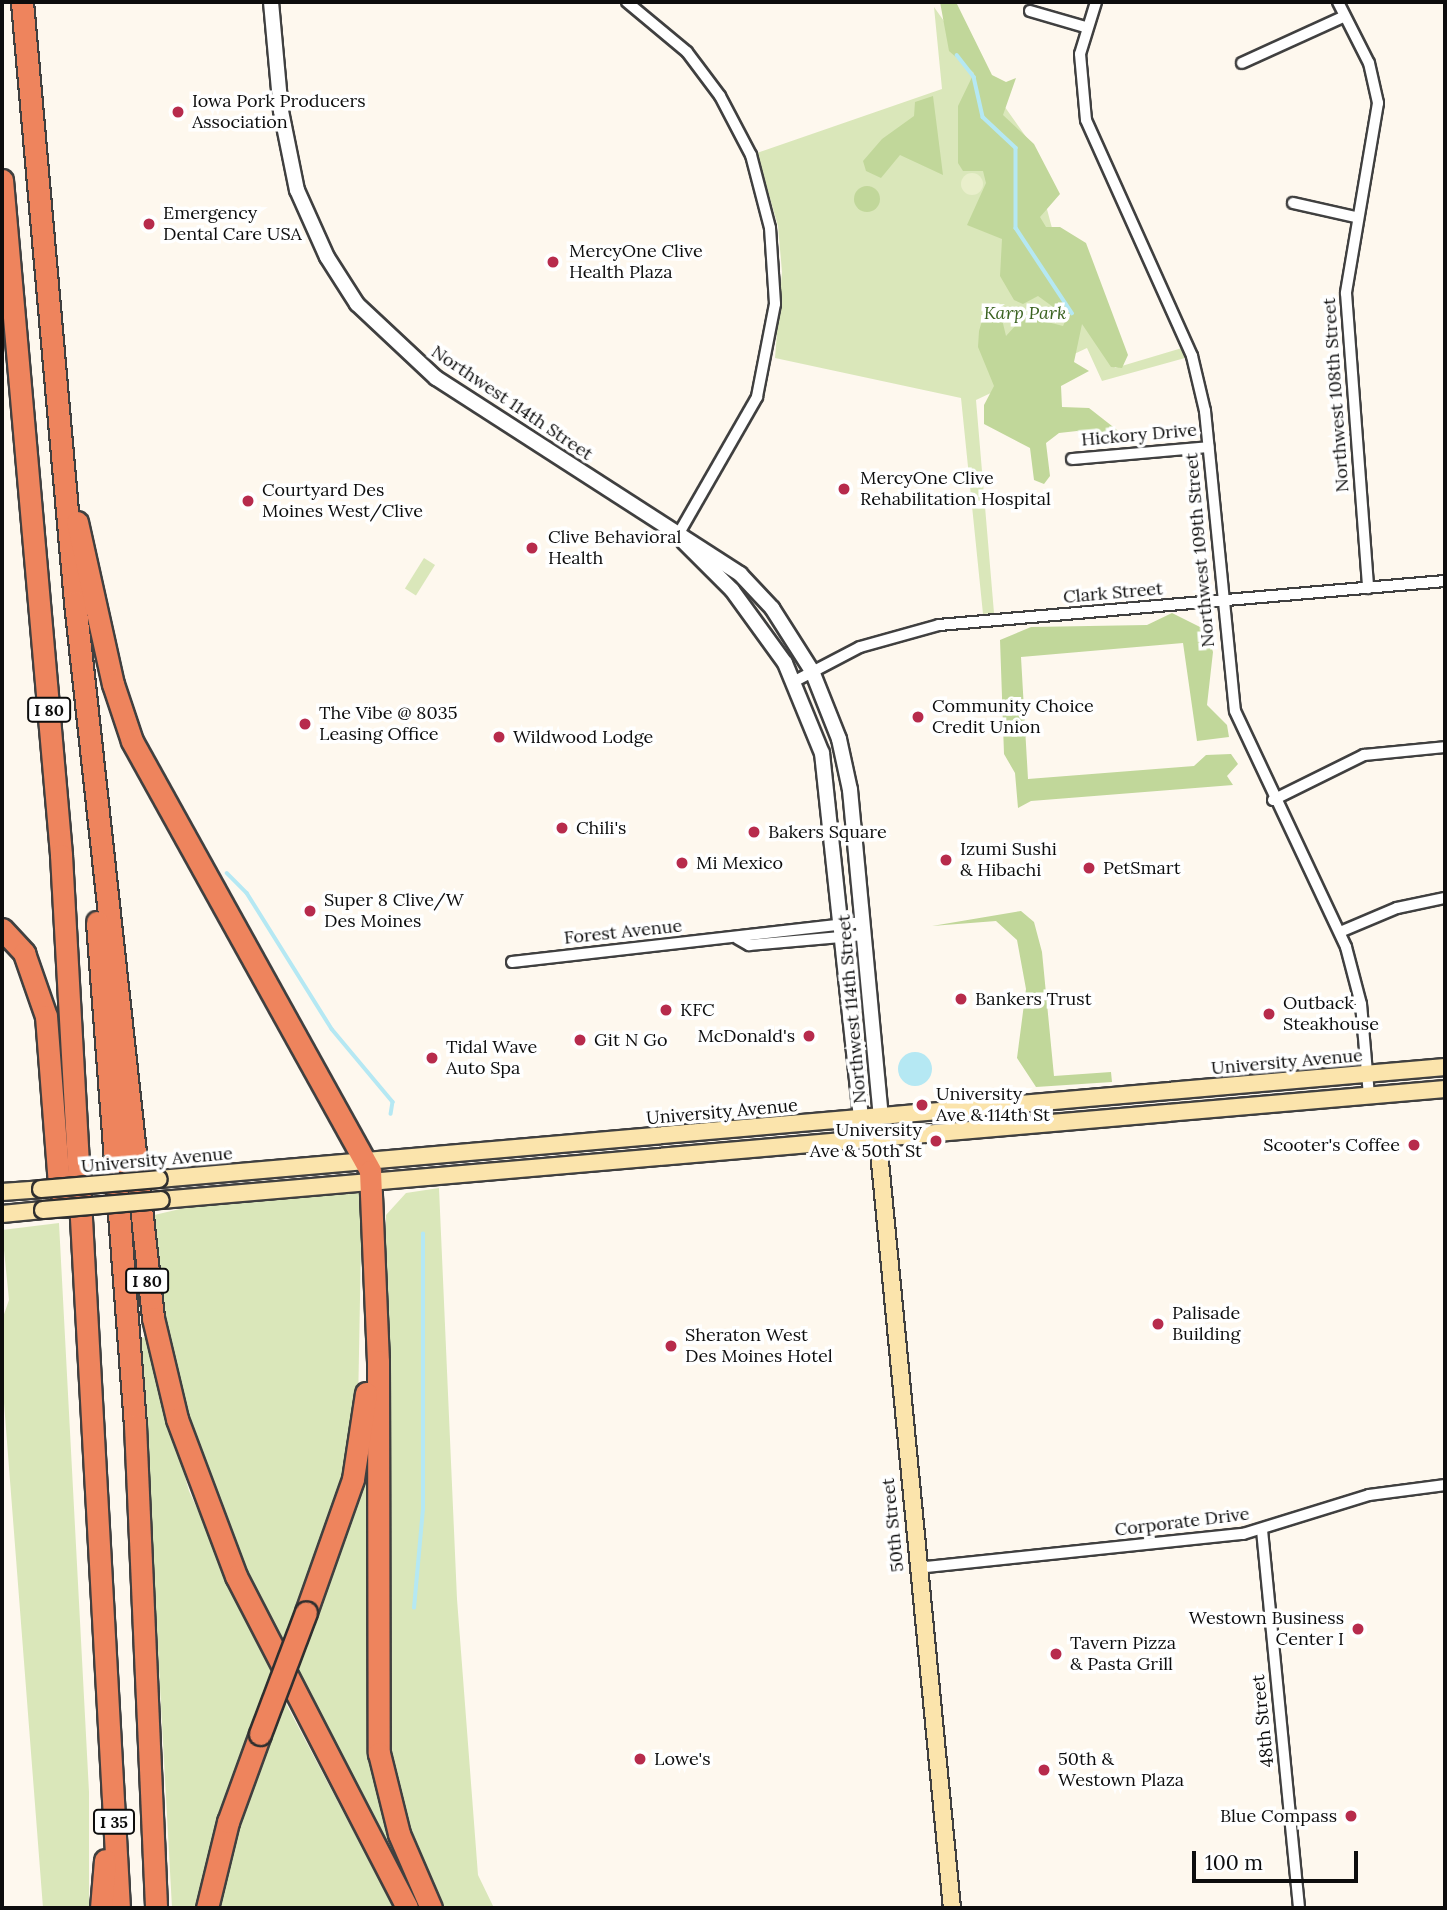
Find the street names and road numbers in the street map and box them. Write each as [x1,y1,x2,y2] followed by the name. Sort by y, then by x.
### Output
[1318,297,1354,493] street label: Northwest 108th Street
[427,341,597,465] street label: Northwest 114th Street
[1080,419,1198,451] street label: Hickory Drive
[1181,452,1219,648] street label: Northwest 109th Street
[1062,578,1164,608] street label: Clark Street
[26,698,72,722] road number: I 80
[833,913,871,1105] street label: Northwest 114th Street
[563,915,683,949] street label: Forest Avenue
[1210,1045,1364,1079] street label: University Avenue
[645,1095,799,1129] street label: University Avenue
[80,1143,234,1177] street label: University Avenue
[124,1268,170,1294] road number: I 80
[877,1477,909,1573] street label: 50th Street
[1113,1503,1251,1541] street label: Corporate Drive
[1247,1673,1279,1769] street label: 48th Street
[93,1810,135,1834] road number: I 35

